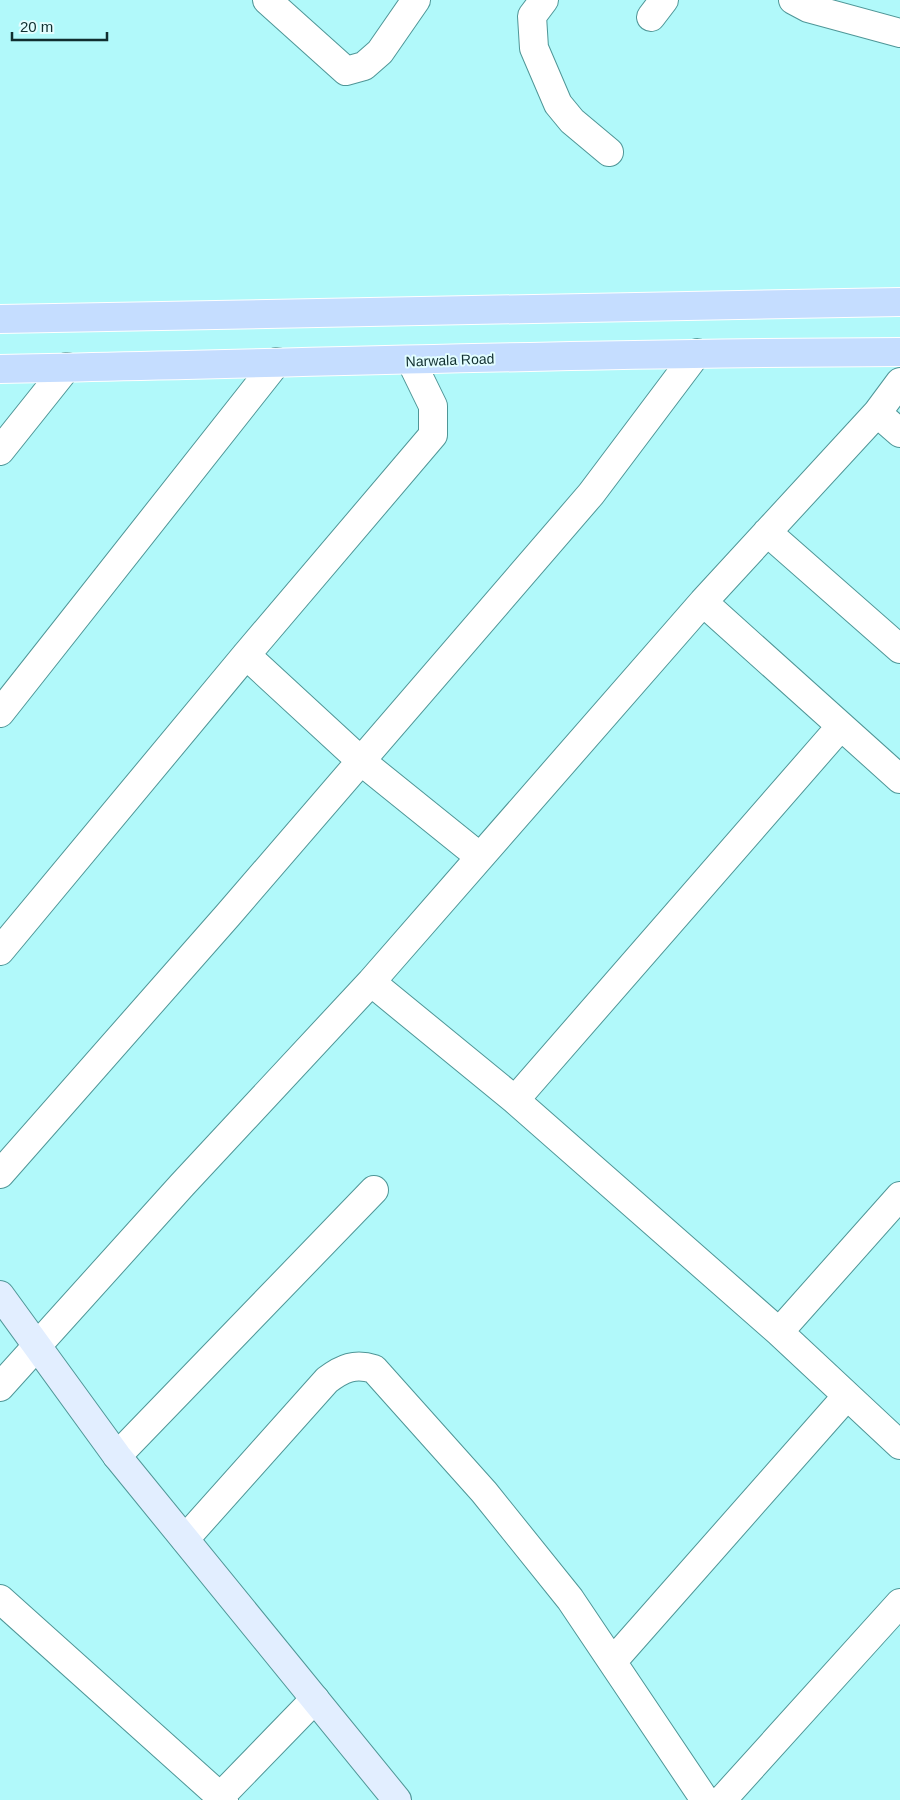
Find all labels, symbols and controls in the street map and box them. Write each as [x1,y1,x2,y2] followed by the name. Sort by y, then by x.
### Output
[12,10,108,42] scale bar
[20,18,53,35] text: 20 m
[405,350,495,370] street label: Narwala Road

